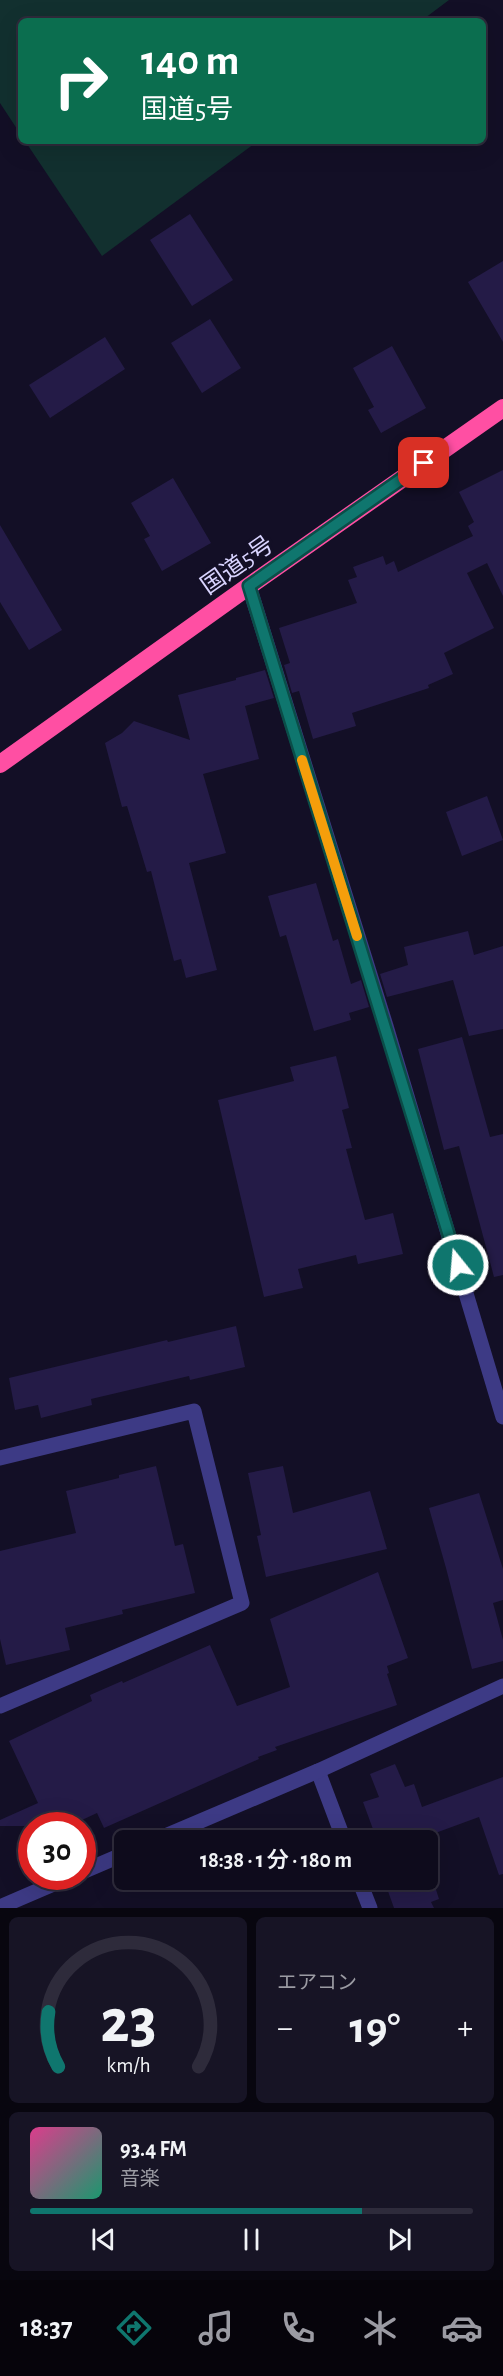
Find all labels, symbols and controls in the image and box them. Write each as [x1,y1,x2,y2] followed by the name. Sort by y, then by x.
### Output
[141,40,239,82] text: 140 m
[42,42,120,120] icon: right
[141,96,233,123] text: 国道5号
[398,437,449,488] pin
[407,446,440,479] icon: arrive
[196,531,278,599] street label: 国道5号
[426,1233,490,1297] position arrow
[18,1812,96,1890] speed limit sign: 30
[200,1849,352,1871] text: 18:38 · 1 分 · 180 m
[277,1973,357,1993] text: エアコン
[100,1991,156,2053] text: 23
[349,2006,401,2051] text: 19°
[277,2012,293,2045] text: −
[457,2012,473,2045] text: +
[106,2055,150,2076] text: km/h
[120,2138,187,2160] text: 93.4 FM
[120,2169,160,2189] text: 音楽
[87,2223,120,2256] icon: previous
[235,2223,268,2256] icon: pause
[383,2223,416,2256] icon: next
[113,2307,155,2349] icon: directions
[195,2307,237,2349] icon: music
[277,2307,319,2349] icon: phone
[359,2307,401,2349] icon: climate
[441,2307,483,2349] icon: car
[20,2314,73,2341] text: 18:37

